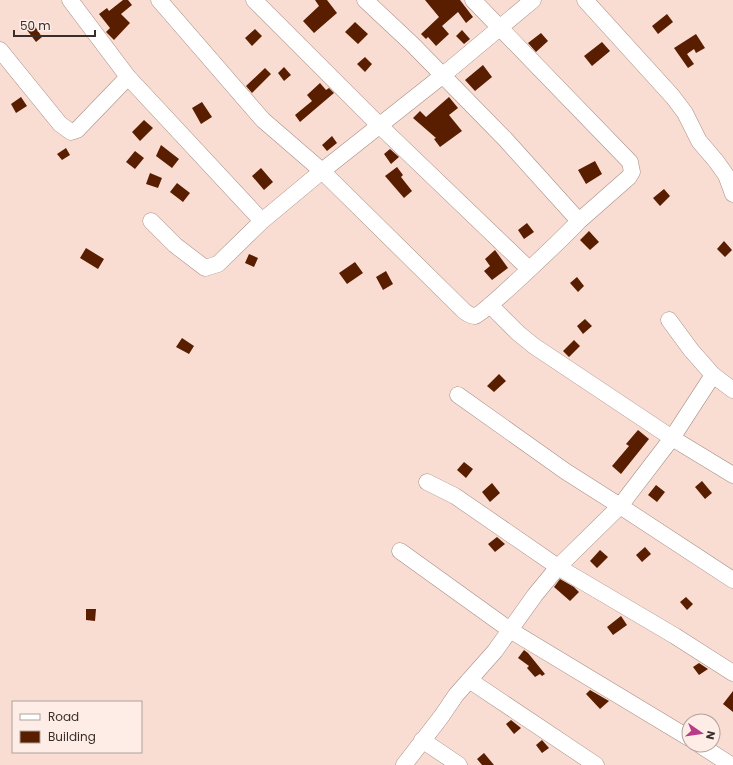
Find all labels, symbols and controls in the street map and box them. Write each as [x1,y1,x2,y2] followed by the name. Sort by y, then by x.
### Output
[14,12,95,38] scale bar
[20,17,51,34] text: 50 m
[12,701,142,753] legend
[48,708,79,725] text: Road
[681,713,721,753] north arrow
[48,728,96,745] text: Building
[702,729,719,741] text: N

